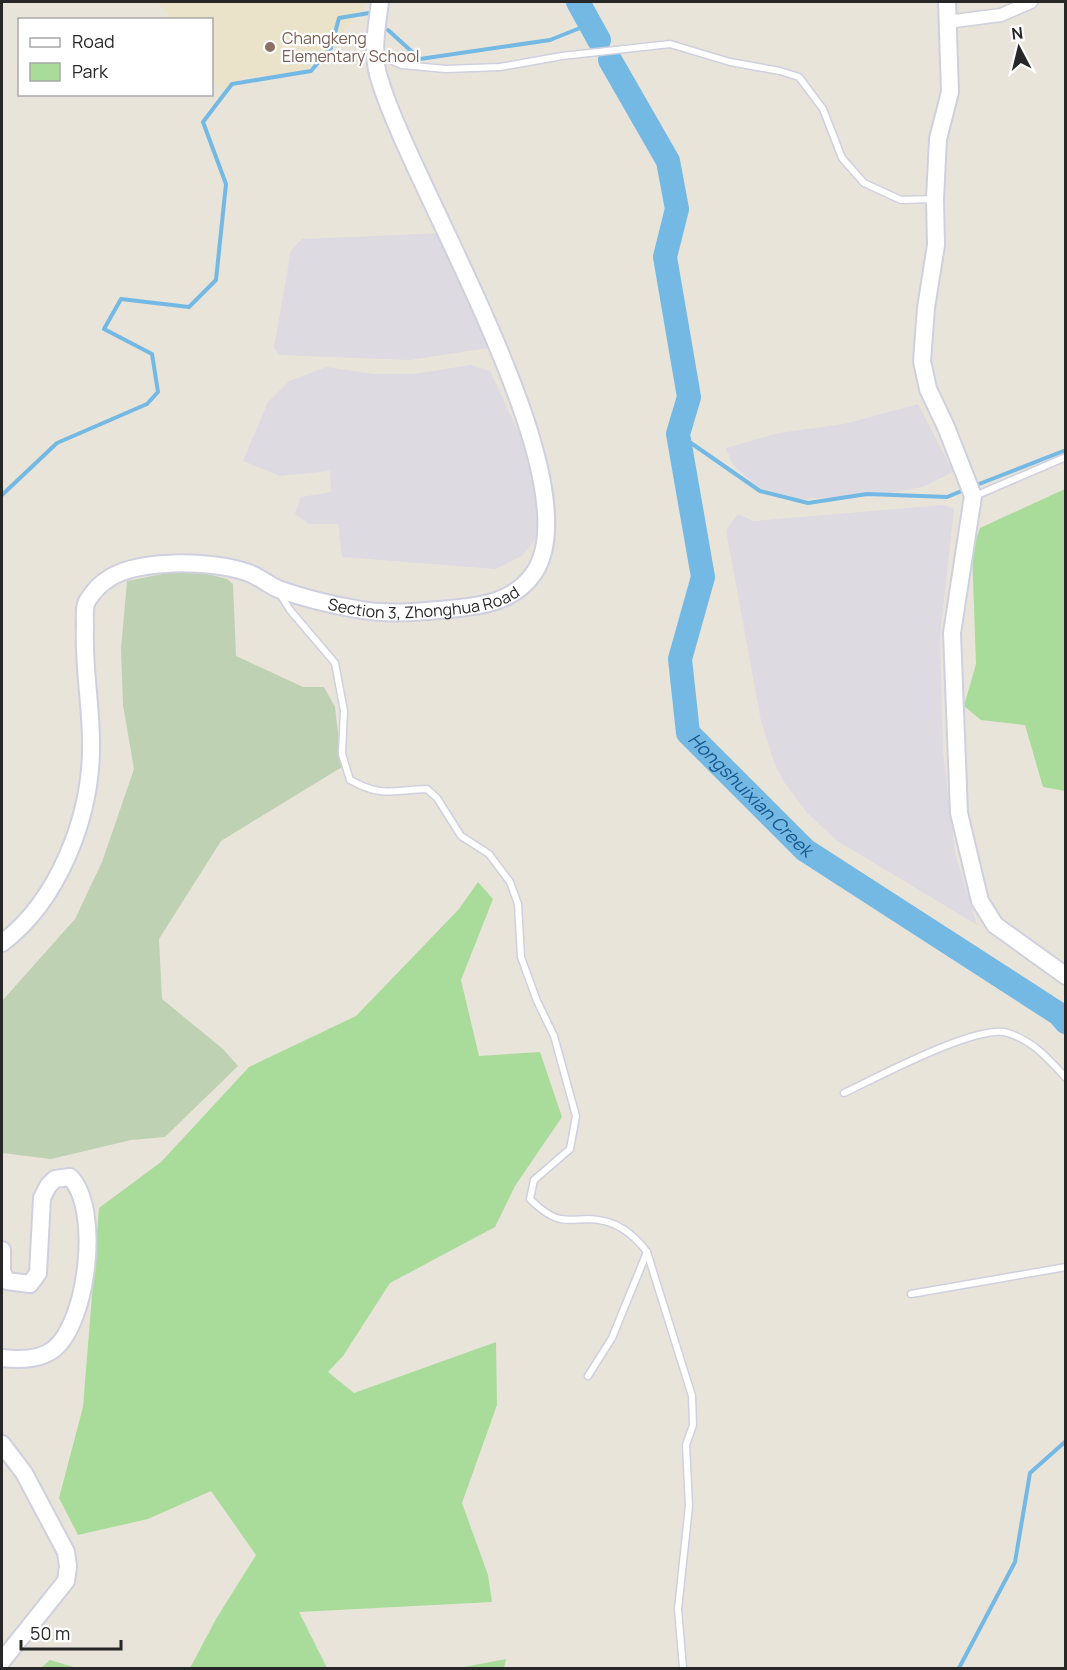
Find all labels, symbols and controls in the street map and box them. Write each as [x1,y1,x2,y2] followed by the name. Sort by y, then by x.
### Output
[18,18,213,96] legend
[989,18,1049,78] north arrow
[1010,21,1024,45] text: N
[282,27,420,67] place label: Changkeng Elementary School
[72,29,115,53] text: Road
[263,40,277,54] marker: Changkeng Elementary School
[72,59,109,83] text: Park
[326,581,523,623] street label: Section 3, Zhonghua Road
[683,727,819,864] water label: Hongshuixian Creek
[21,1613,122,1651] scale bar
[30,1621,70,1645] text: 50 m

